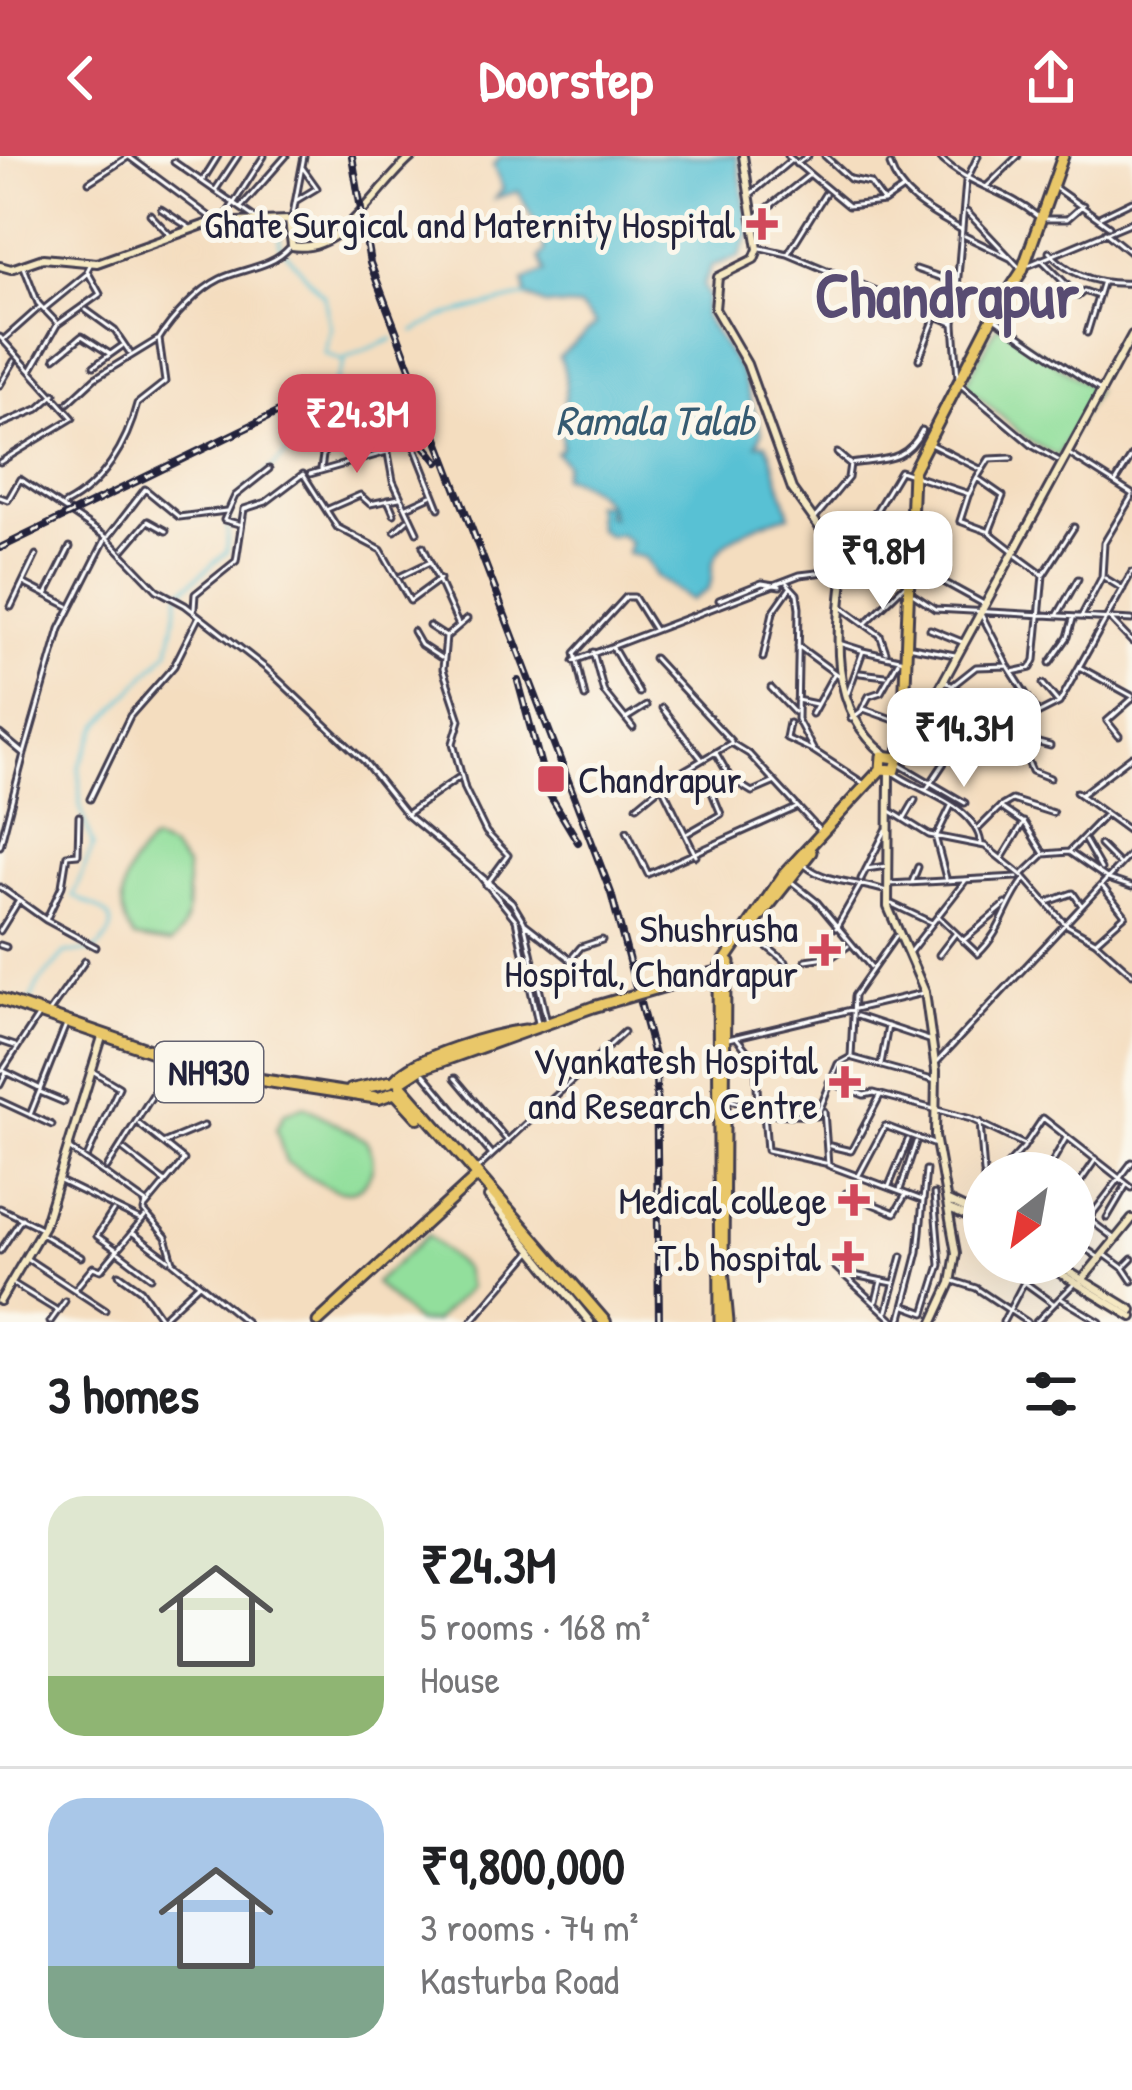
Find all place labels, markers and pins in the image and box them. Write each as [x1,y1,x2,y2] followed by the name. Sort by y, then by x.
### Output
[204,197,736,250] place label: Ghate Surgical and Maternity Hospital
[746,208,778,240] marker: Ghate Surgical and Maternity Hospital
[259,374,455,476] pin: ₹24.3M
[799,511,967,613] pin: ₹9.8M
[866,688,1062,790] pin: ₹14.3M
[578,752,742,805] place label: Chandrapur
[535,763,567,795] marker: Chandrapur
[504,901,798,999] place label: Shushrusha Hospital, Chandrapur
[809,934,841,966] marker: Shushrusha Hospital, Chandrapur
[528,1033,819,1131] place label: Vyankatesh Hospital and Research Centre
[829,1066,861,1098] marker: Vyankatesh Hospital and Research Centre
[619,1173,827,1226] place label: Medical college
[838,1184,870,1216] marker: Medical college
[658,1230,822,1283] place label: T.b hospital
[832,1241,864,1273] marker: T.b hospital

